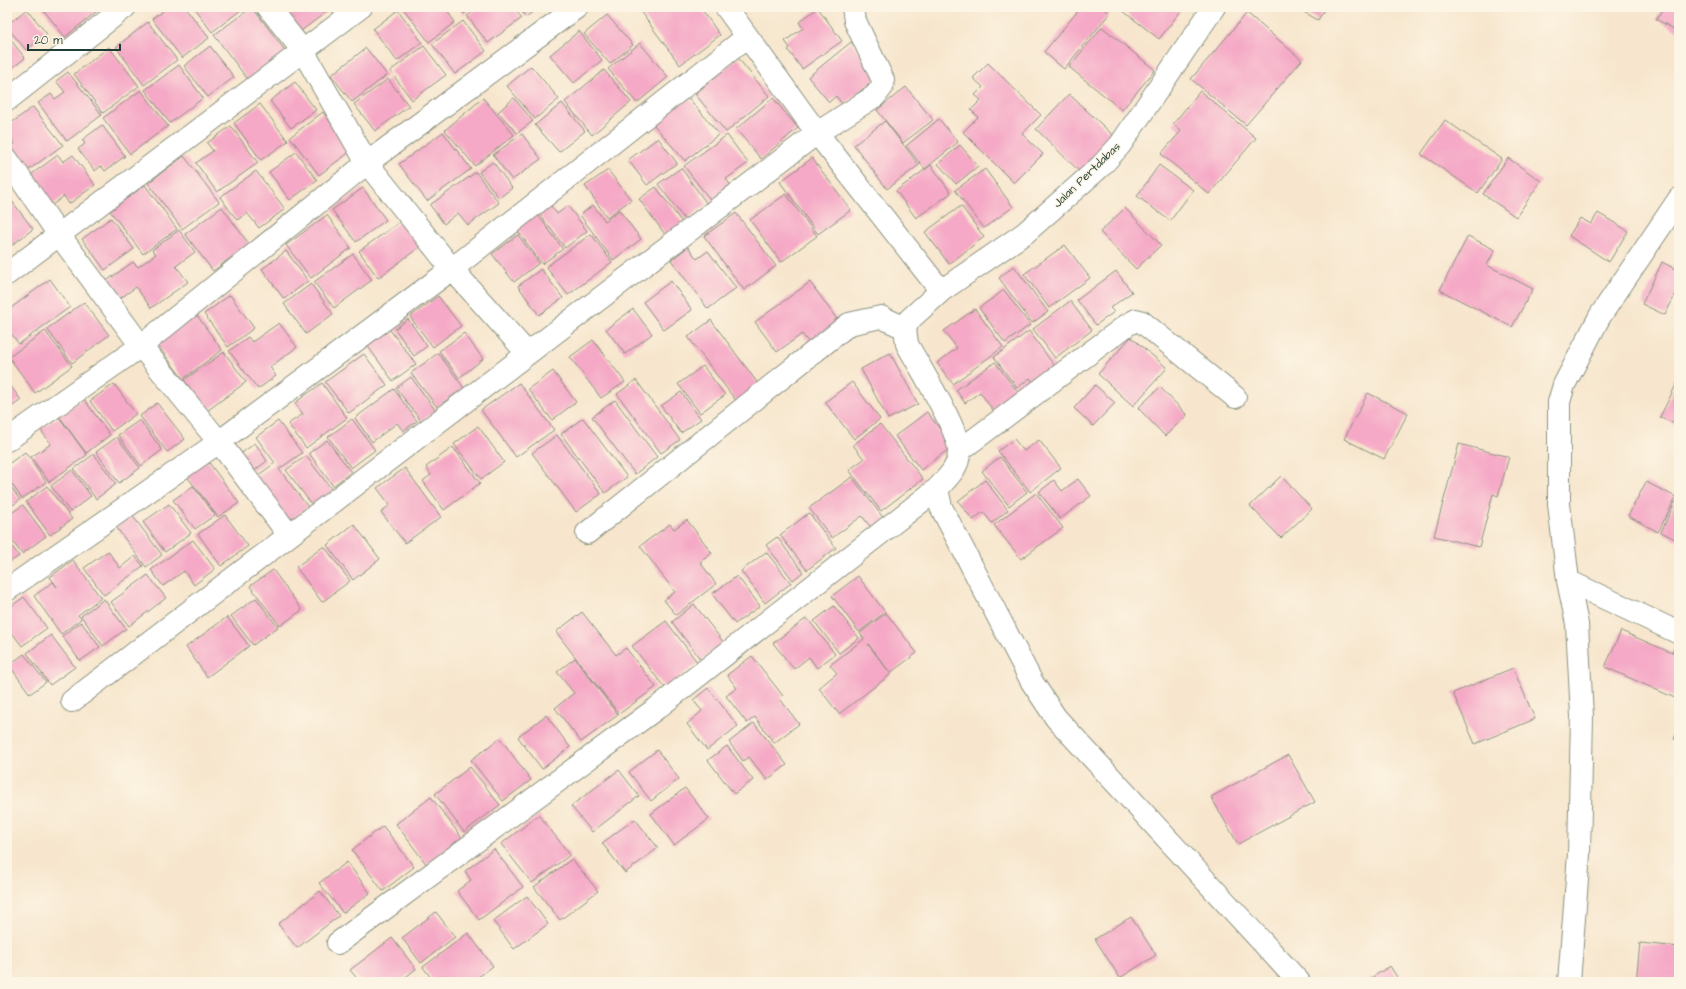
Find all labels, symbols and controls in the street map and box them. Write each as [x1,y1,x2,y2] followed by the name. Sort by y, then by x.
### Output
[28,26,120,52] scale bar
[34,32,63,49] text: 20 m
[1049,138,1125,212] street label: Jalan Pertdabas

